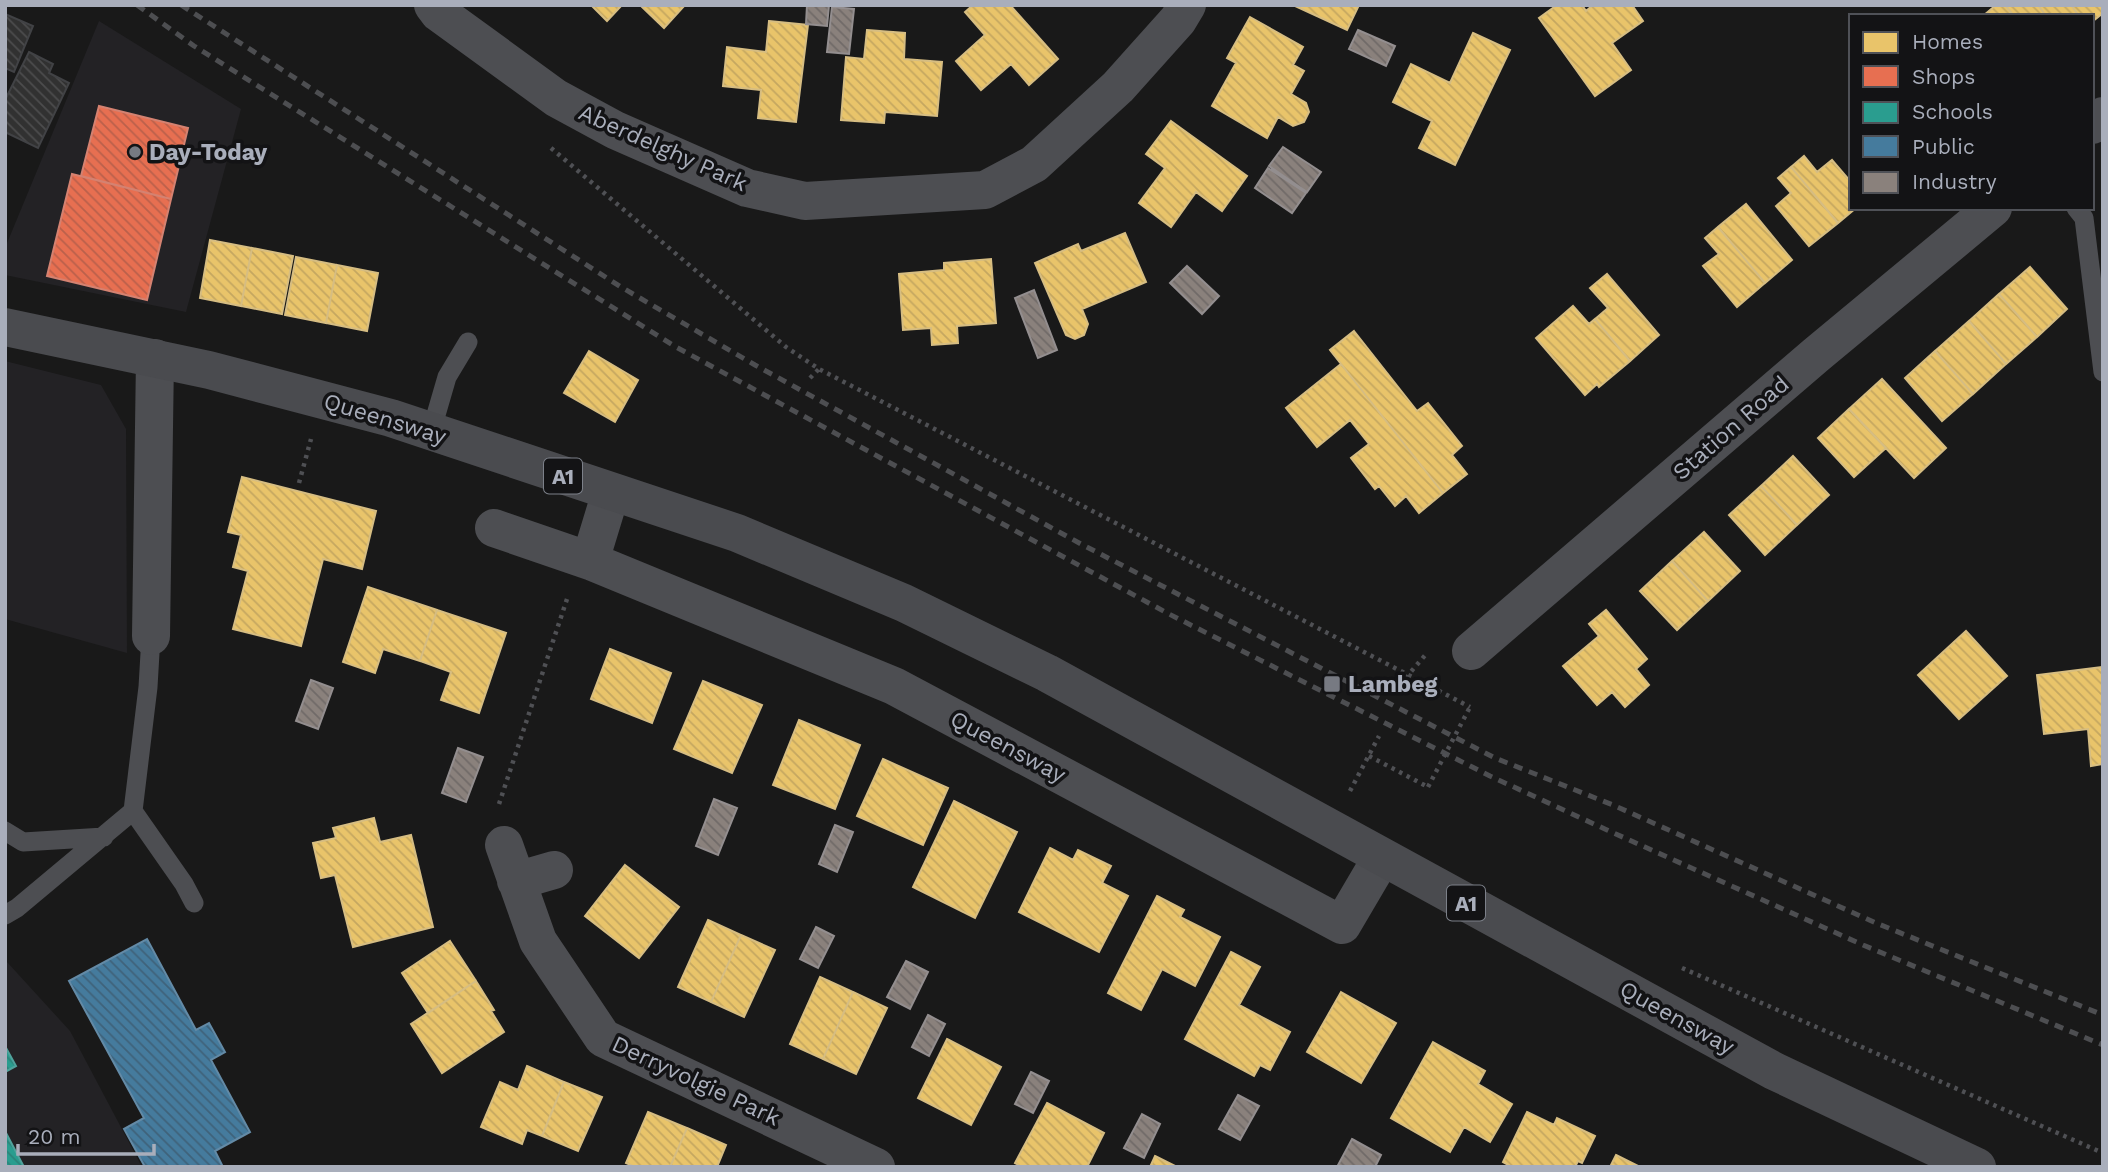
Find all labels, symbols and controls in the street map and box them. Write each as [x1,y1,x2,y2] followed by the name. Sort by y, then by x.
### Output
[1849,14,2094,210] legend
[1912,29,1983,54] text: Homes
[1912,64,1975,89] text: Shops
[575,99,751,197] street label: Aberdelghy Park
[1912,99,1993,124] text: Schools
[1912,134,1975,159] text: Public
[149,139,267,166] place label: Day-Today
[127,144,143,160] marker: Day-Today
[1912,169,1997,194] text: Industry
[1668,370,1794,486] street label: Station Road
[320,388,450,450] street label: Queensway
[544,458,582,494] road number: A1
[1348,671,1438,698] place label: Lambeg
[1322,674,1342,694] marker: Lambeg
[946,705,1070,789] street label: Queensway
[1447,886,1485,920] road number: A1
[1615,975,1739,1061] street label: Queensway
[608,1030,784,1132] street label: Derryvolgie Park
[18,1112,154,1156] scale bar
[28,1124,80,1149] text: 20 m

